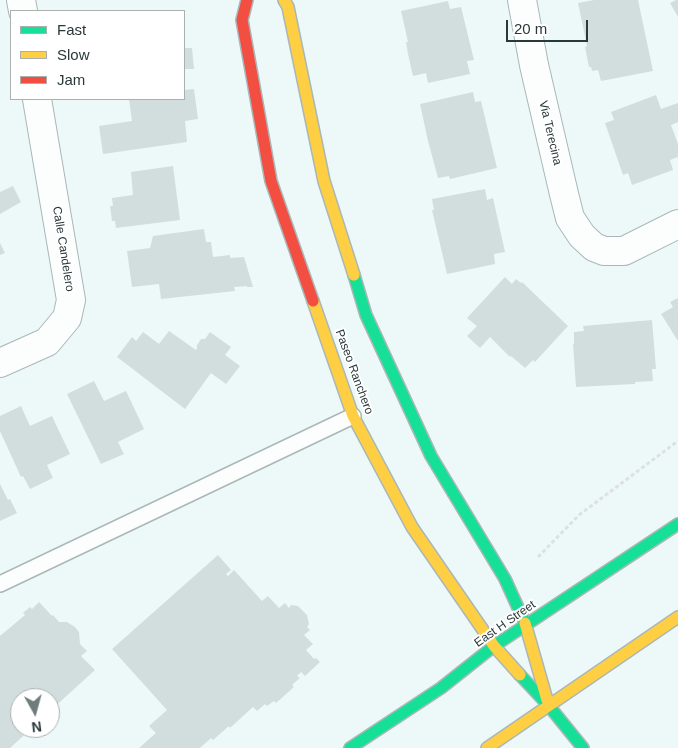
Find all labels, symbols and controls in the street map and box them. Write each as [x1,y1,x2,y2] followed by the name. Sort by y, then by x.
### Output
[10,10,185,100] legend
[508,10,590,42] scale bar
[514,20,547,37] text: 20 m
[57,21,86,38] text: Fast
[57,46,90,63] text: Slow
[57,71,85,88] text: Jam
[536,99,564,167] street label: Via Terecina
[49,205,77,293] street label: Calle Candelero
[332,328,376,416] street label: Paseo Ranchero
[472,598,538,650] street label: East H Street
[10,688,60,738] north arrow
[31,718,43,735] text: N

